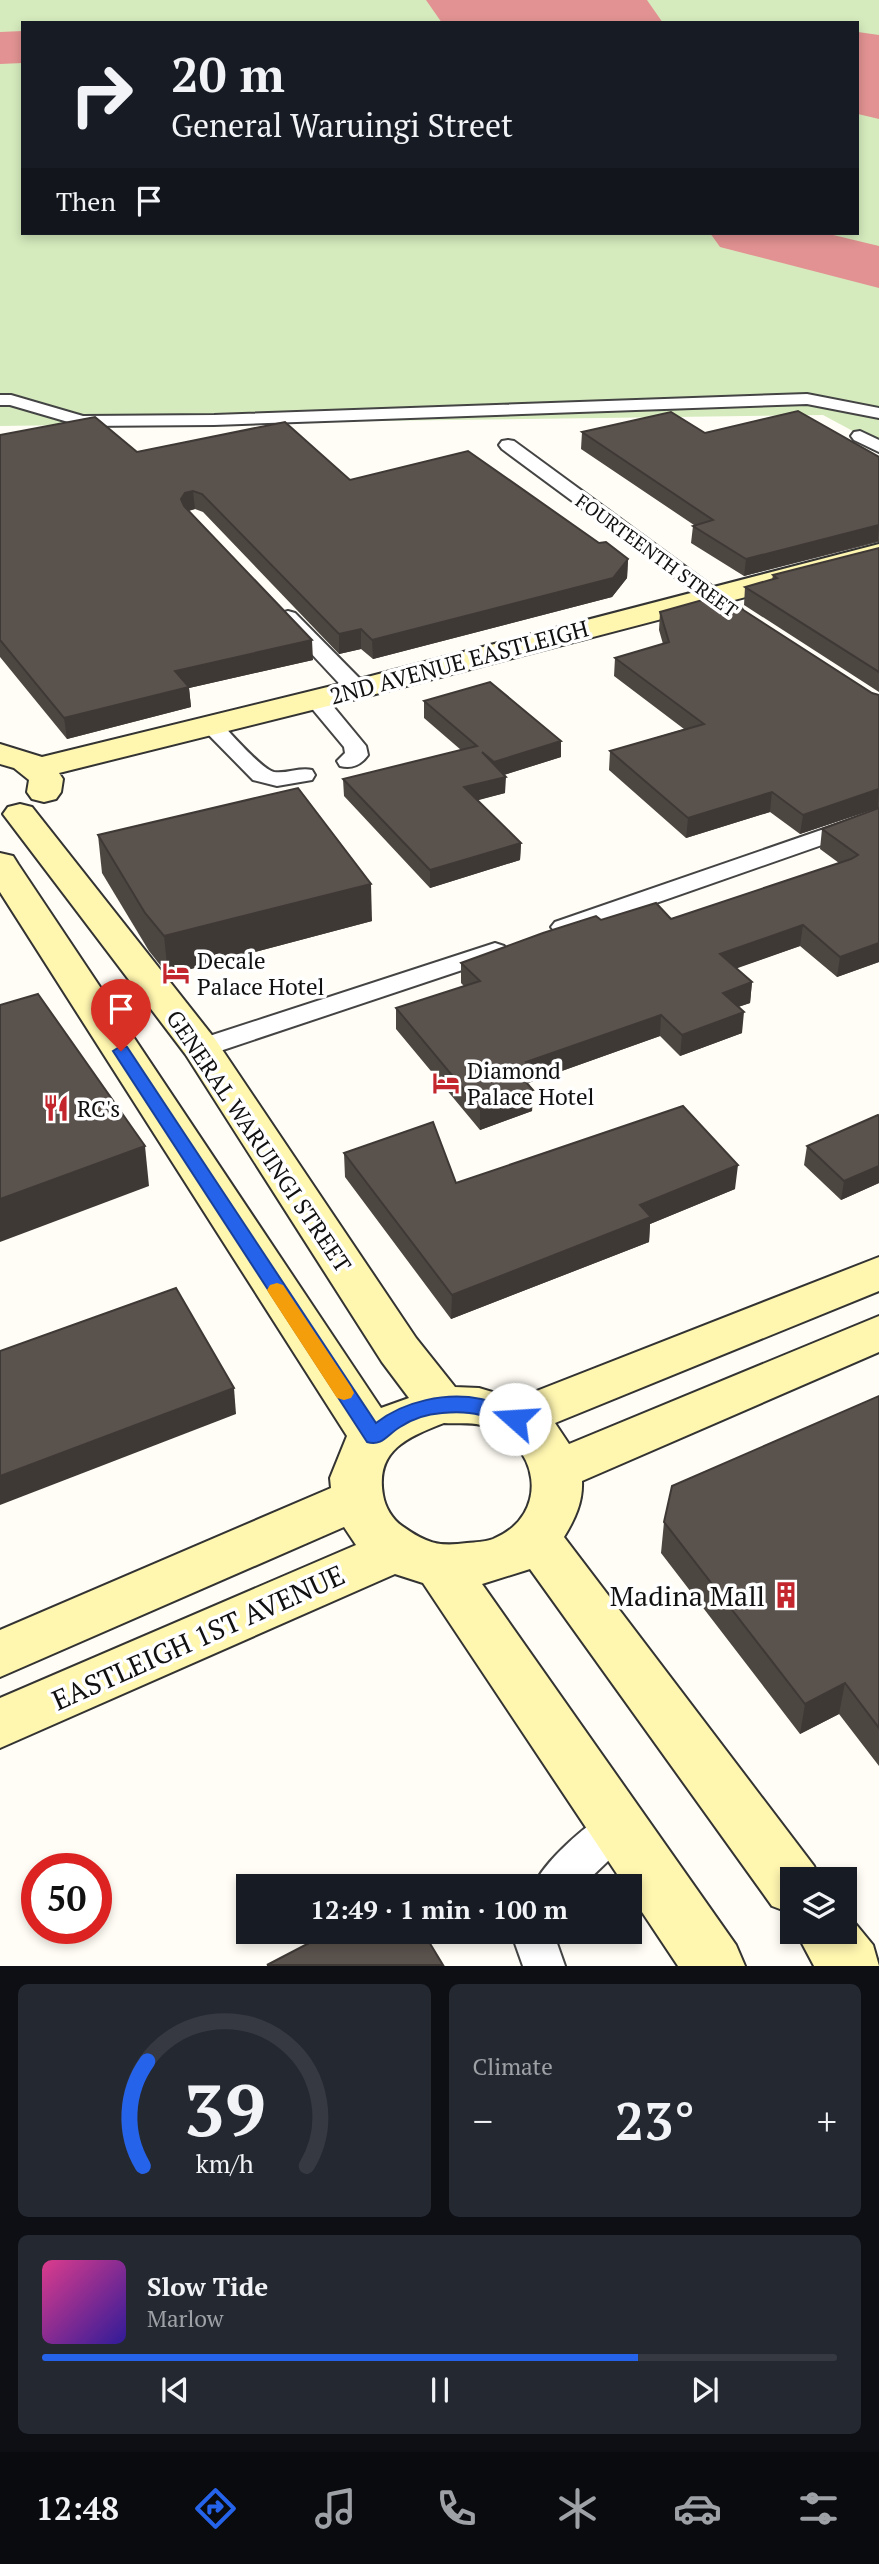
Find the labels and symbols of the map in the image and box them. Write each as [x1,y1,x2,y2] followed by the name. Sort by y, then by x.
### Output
[571,488,743,622] street label: FOURTEENTH STREET
[326,612,592,711] street label: 2ND AVENUE EASTLEIGH
[197,945,325,1002] place label: Decale Palace Hotel
[161,958,191,988] hotel icon: Decale Palace Hotel
[91,979,151,1051] pin
[160,1004,358,1278] street label: GENERAL WARUINGI STREET
[467,1055,595,1112] place label: Diamond Palace Hotel
[431,1068,461,1098] hotel icon: Diamond Palace Hotel
[41,1093,71,1123] restaurant icon: RC's
[77,1093,120,1124] place label: RC's
[478,1382,552,1456] position arrow
[46,1556,350,1718] street label: EASTLEIGH 1ST AVENUE
[610,1577,765,1614] place label: Madina Mall
[771,1580,801,1610] building icon: Madina Mall
[21,1853,112,1944] speed limit sign: 50

